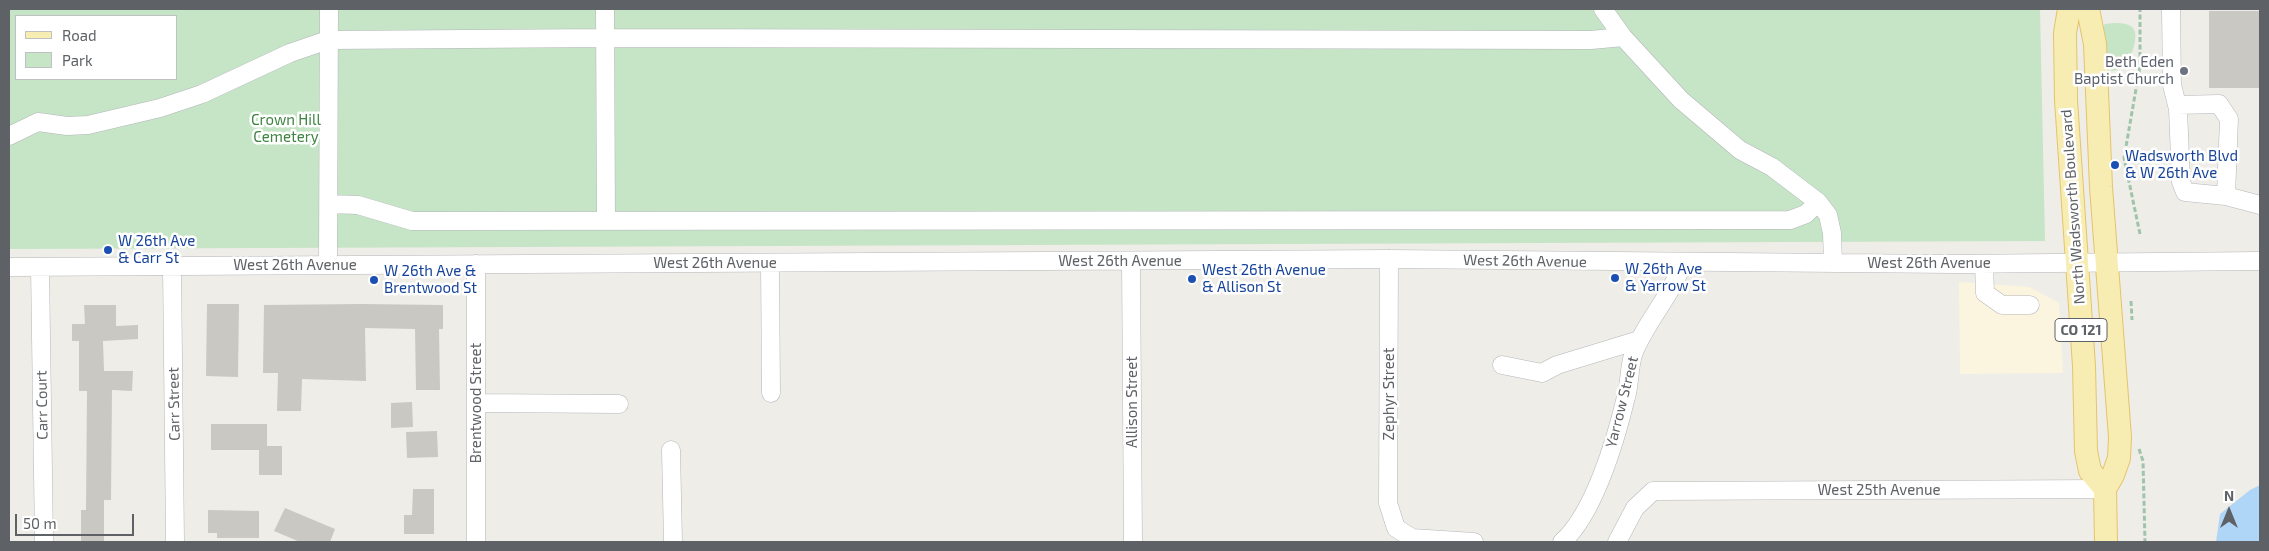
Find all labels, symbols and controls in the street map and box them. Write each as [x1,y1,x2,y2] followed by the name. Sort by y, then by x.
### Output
[15,15,178,80] legend
[62,26,97,44] text: Road
[62,51,93,69] text: Park
[2074,53,2174,88] place label: Beth Eden Baptist Church
[2178,65,2190,77] marker: Beth Eden Baptist Church
[2057,109,2089,305] street label: North Wadsworth Boulevard
[251,111,321,146] park label: Crown Hill Cemetery
[2125,147,2238,182] place label: Wadsworth Blvd & W 26th Ave
[2109,159,2121,171] marker: Wadsworth Blvd & W 26th Ave
[118,232,195,267] place label: W 26th Ave & Carr St
[102,244,114,256] marker: W 26th Ave & Carr St
[1463,251,1587,271] street label: West 26th Avenue
[1058,252,1182,270] street label: West 26th Avenue
[653,254,777,272] street label: West 26th Avenue
[1867,254,1991,272] street label: West 26th Avenue
[233,256,357,274] street label: West 26th Avenue
[1625,260,1706,295] place label: W 26th Ave & Yarrow St
[1202,261,1326,296] place label: West 26th Avenue & Allison St
[384,262,477,297] place label: W 26th Ave & Brentwood St
[1609,272,1621,284] marker: W 26th Ave & Yarrow St
[1186,273,1198,285] marker: West 26th Avenue & Allison St
[368,274,380,286] marker: W 26th Ave & Brentwood St
[2055,318,2107,342] road number: CO 121
[467,343,485,463] street label: Brentwood Street
[1380,348,1398,440] street label: Zephyr Street
[1602,354,1642,450] street label: Yarrow Street
[1123,356,1141,448] street label: Allison Street
[164,367,184,441] street label: Carr Street
[32,370,52,440] street label: Carr Court
[1817,481,1941,499] street label: West 25th Avenue
[2204,486,2254,536] north arrow
[2224,487,2234,504] text: N
[18,504,136,536] scale bar
[23,514,57,532] text: 50 m

